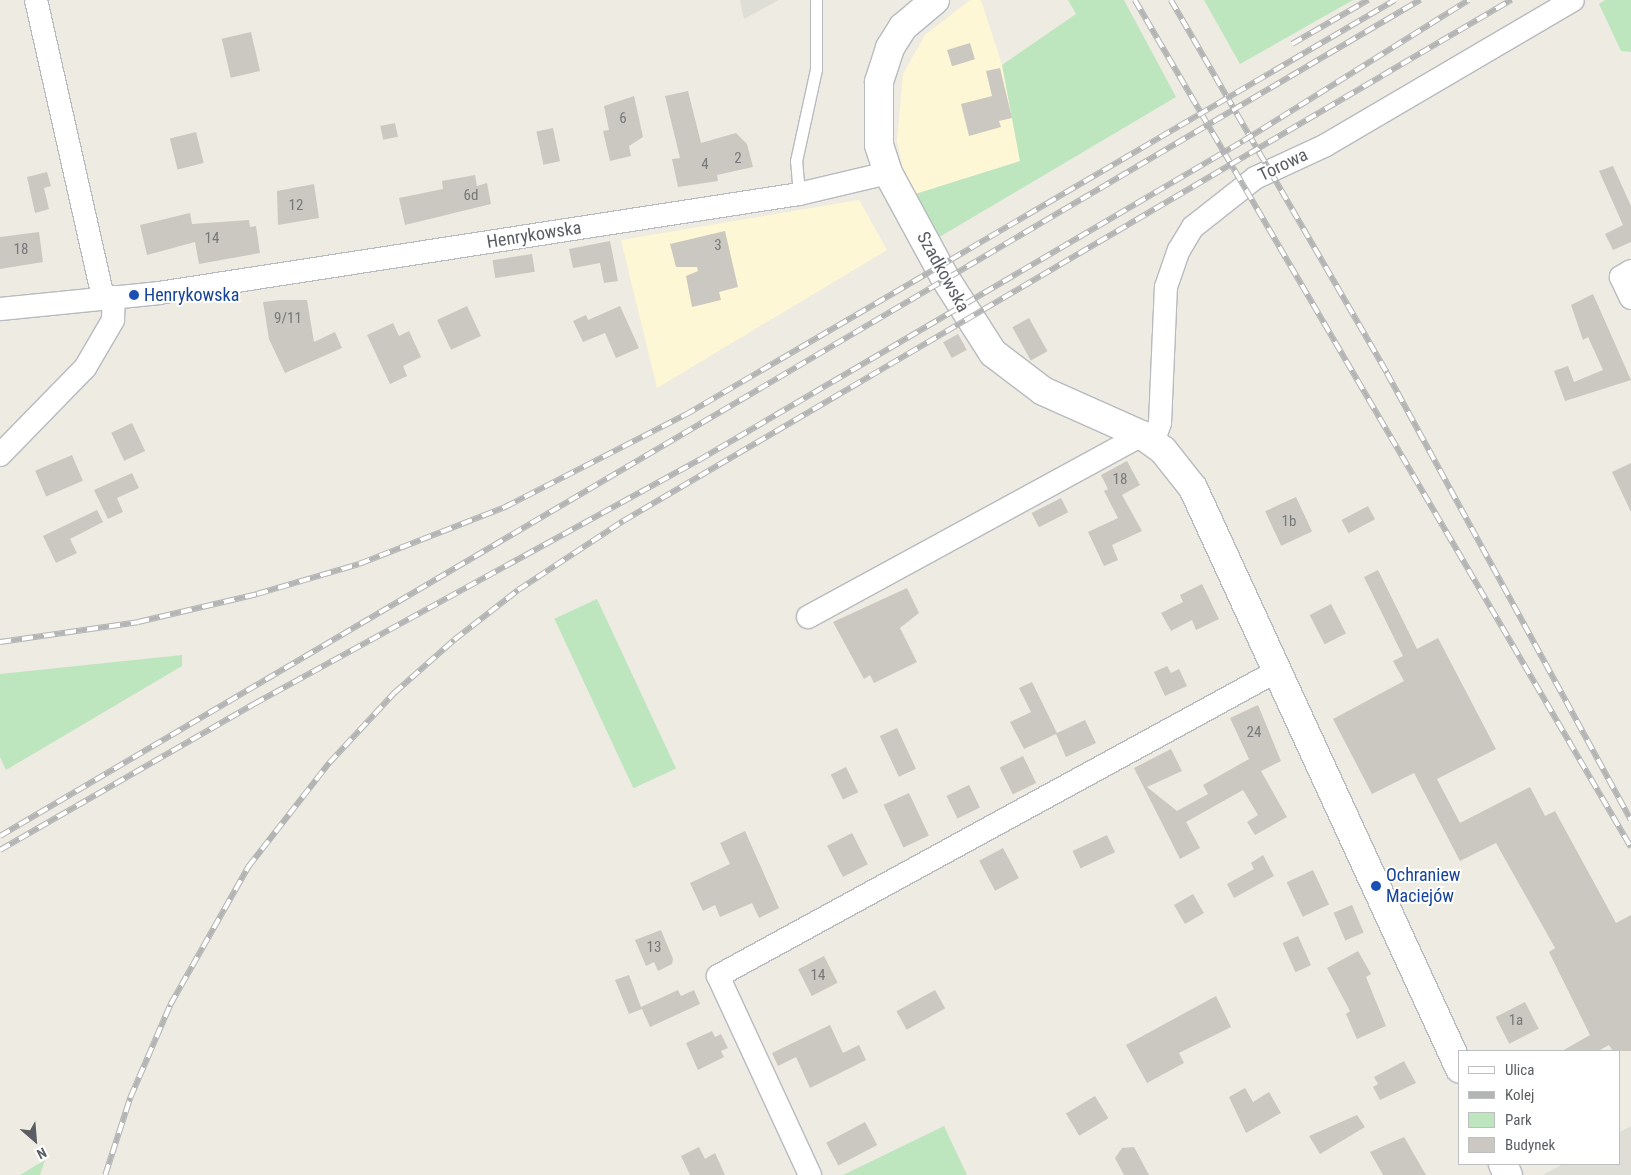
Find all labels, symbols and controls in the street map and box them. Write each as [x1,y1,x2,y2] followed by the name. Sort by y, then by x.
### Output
[619,110,627,128] house number: 6
[1255,144,1311,186] street label: Torowa
[734,150,742,168] house number: 2
[701,156,709,174] house number: 4
[464,187,478,205] house number: 6d
[289,197,303,215] house number: 12
[485,217,583,253] street label: Henrykowska
[912,228,974,316] street label: Szadkowska
[205,230,219,248] house number: 14
[714,237,722,255] house number: 3
[14,241,28,259] house number: 18
[144,284,239,306] place label: Henrykowska
[128,289,140,301] marker: Henrykowska
[274,310,302,328] house number: 9/11
[1113,471,1127,489] house number: 18
[1282,513,1296,531] house number: 1b
[1247,724,1261,742] house number: 24
[1386,865,1461,908] place label: Ochraniew Maciejów
[1370,880,1382,892] marker: Ochraniew Maciejów
[647,939,661,957] house number: 13
[811,967,825,985] house number: 14
[1509,1012,1523,1030] house number: 1a
[1458,1050,1621,1165] legend
[1505,1061,1534,1079] text: Ulica
[1505,1086,1534,1104] text: Kolej
[1505,1111,1532,1129] text: Park
[10,1115,60,1165] north arrow
[1505,1136,1555,1154] text: Budynek
[34,1144,49,1162] text: N

